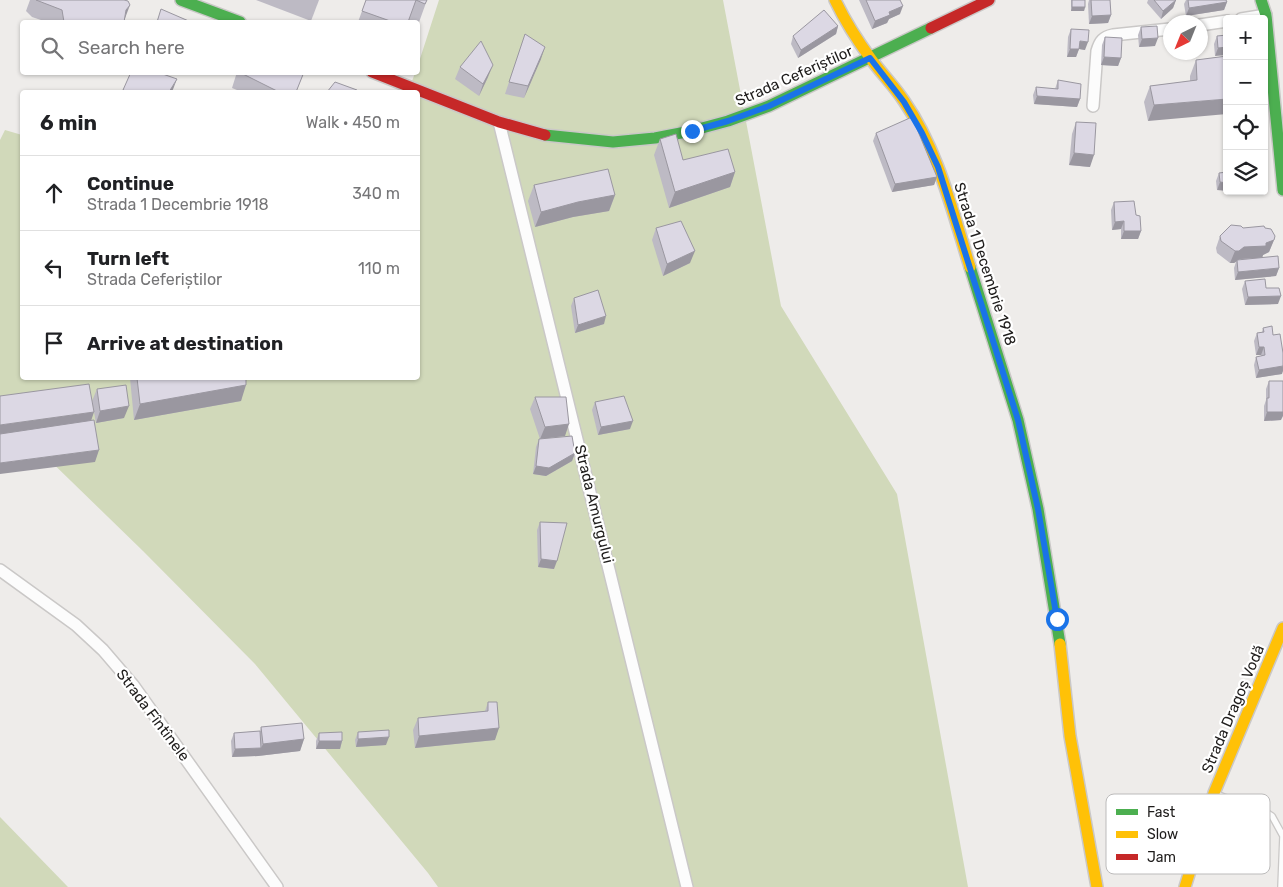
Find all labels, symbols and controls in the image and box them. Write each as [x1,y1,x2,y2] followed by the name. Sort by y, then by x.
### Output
[1163,15,1208,60] north arrow
[1223,15,1268,195] map controls
[1223,15,1268,60] button: +
[20,20,420,75] search box
[38,34,66,62] icon: search
[78,36,185,59] text: Search here
[732,42,856,110] street label: Strada Ceferiștilor
[1223,60,1268,105] button: −
[1223,105,1268,150] button: locate
[40,110,97,135] text: 6 min
[306,113,400,132] text: Walk · 450 m
[681,120,704,143] route end
[1223,150,1268,195] button: layers
[87,172,174,195] text: Continue
[40,179,68,207] icon: ahead
[950,180,1020,348] street label: Strada 1 Decembrie 1918
[352,184,400,203] text: 340 m
[87,195,269,214] text: Strada 1 Decembrie 1918
[87,247,169,270] text: Turn left
[40,254,68,282] icon: left
[358,259,400,278] text: 110 m
[87,270,222,289] text: Strada Ceferiștilor
[40,329,68,357] icon: arrive
[87,332,283,355] text: Arrive at destination
[571,443,617,565] street label: Strada Amurgului
[1046,608,1069,631] route start
[1198,642,1268,776] street label: Strada Dragoș Vodă
[113,665,193,765] street label: Strada Fîntînele
[1106,794,1270,874] legend
[1147,804,1176,821] text: Fast
[1147,826,1178,843] text: Slow
[1147,849,1176,866] text: Jam

